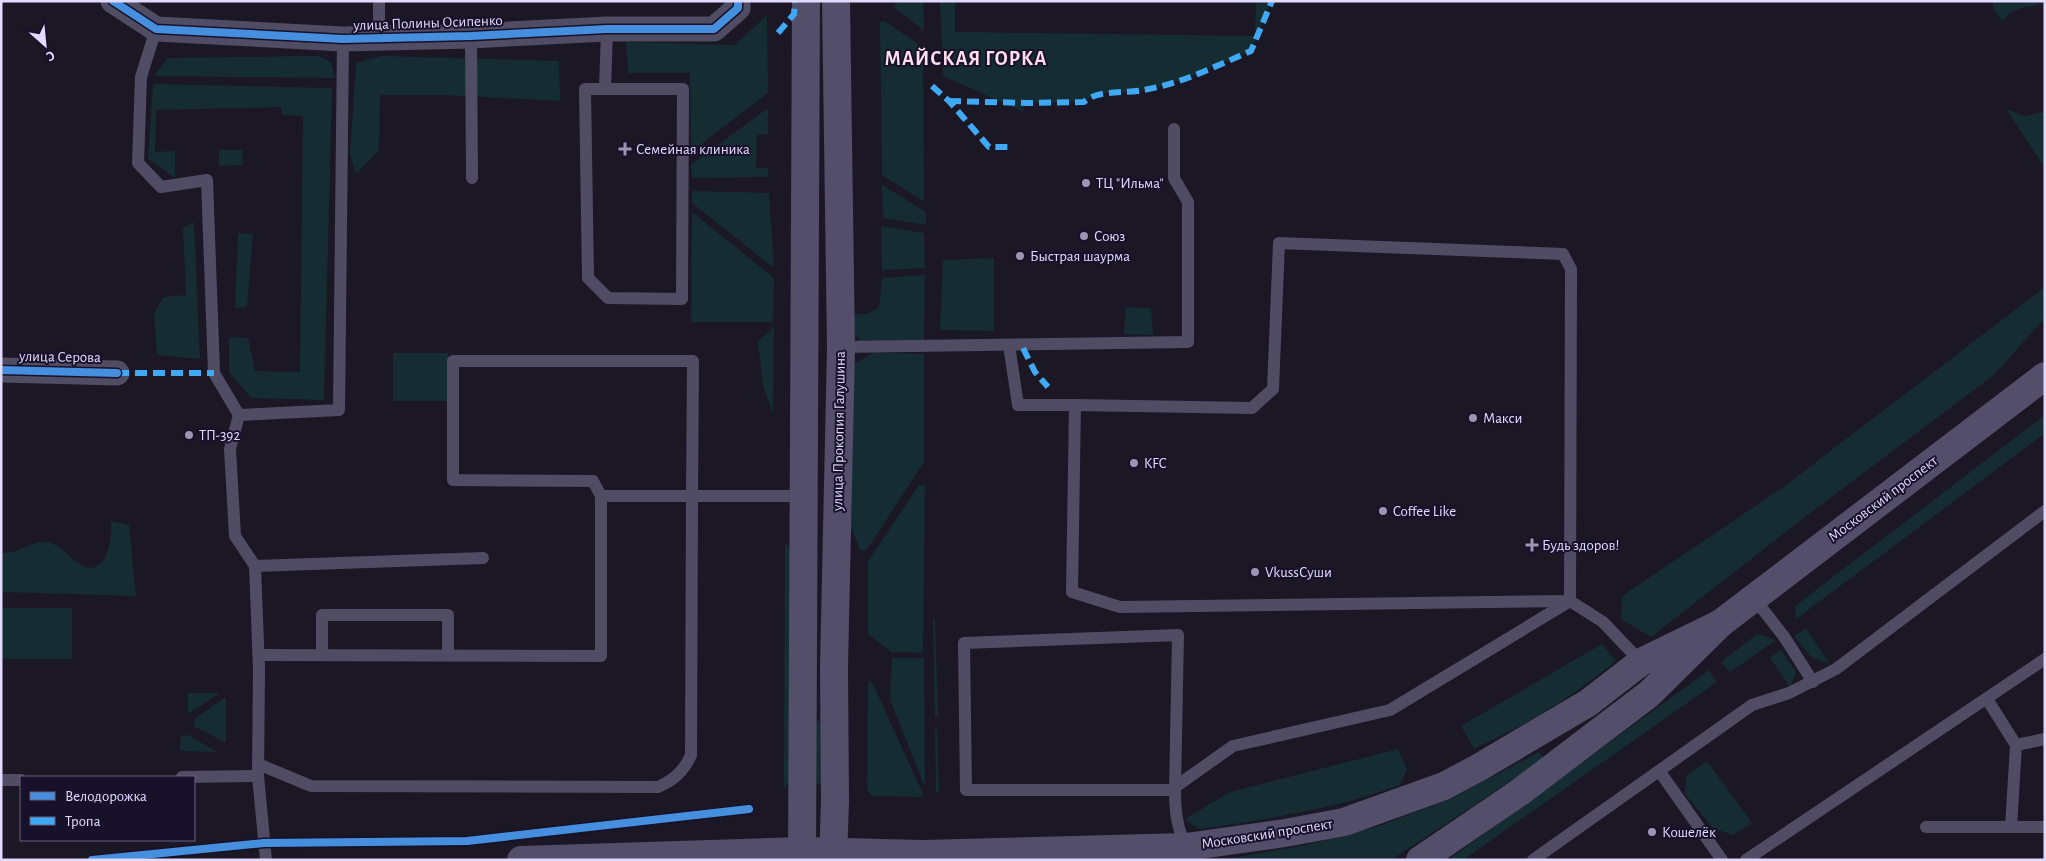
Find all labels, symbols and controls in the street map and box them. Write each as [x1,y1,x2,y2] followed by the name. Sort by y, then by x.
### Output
[352,13,503,33] street label: улица Полины Осипенко
[20,20,70,70] north arrow
[885,47,1047,69] district label: МАЙСКАЯ ГОРКА
[44,48,57,64] text: С
[618,142,632,156] marker: Семейная клиника
[636,142,750,157] place label: Семейная клиника
[1096,176,1164,191] place label: ТЦ "Ильма"
[1080,177,1092,189] marker: ТЦ "Ильма"
[1094,229,1125,244] place label: Союз
[1078,230,1090,242] marker: Союз
[1030,249,1130,264] place label: Быстрая шаурма
[1014,250,1026,262] marker: Быстрая шаурма
[18,349,101,365] street label: улица Серова
[830,351,848,512] street label: улица Прокопия Галушина
[1483,411,1522,426] place label: Макси
[1467,412,1479,424] marker: Макси
[199,428,240,443] place label: ТП-392
[183,429,195,441] marker: ТП-392
[1826,453,1941,545] street label: Московский проспект
[1144,456,1167,471] place label: KFC
[1128,457,1140,469] marker: KFC
[1393,504,1456,519] place label: Coffee Like
[1377,505,1389,517] marker: Coffee Like
[1542,538,1619,553] place label: Будь здоров!
[1526,539,1538,551] marker: Будь здоров!
[1265,565,1332,580] place label: VkussСуши
[1249,566,1261,578] marker: VkussСуши
[20,776,195,841] legend
[65,789,147,804] text: Велодорожка
[65,814,101,829] text: Тропа
[1200,816,1334,852] street label: Московский проспект
[1662,825,1716,840] place label: Кошелёк
[1646,826,1658,838] marker: Кошелёк

